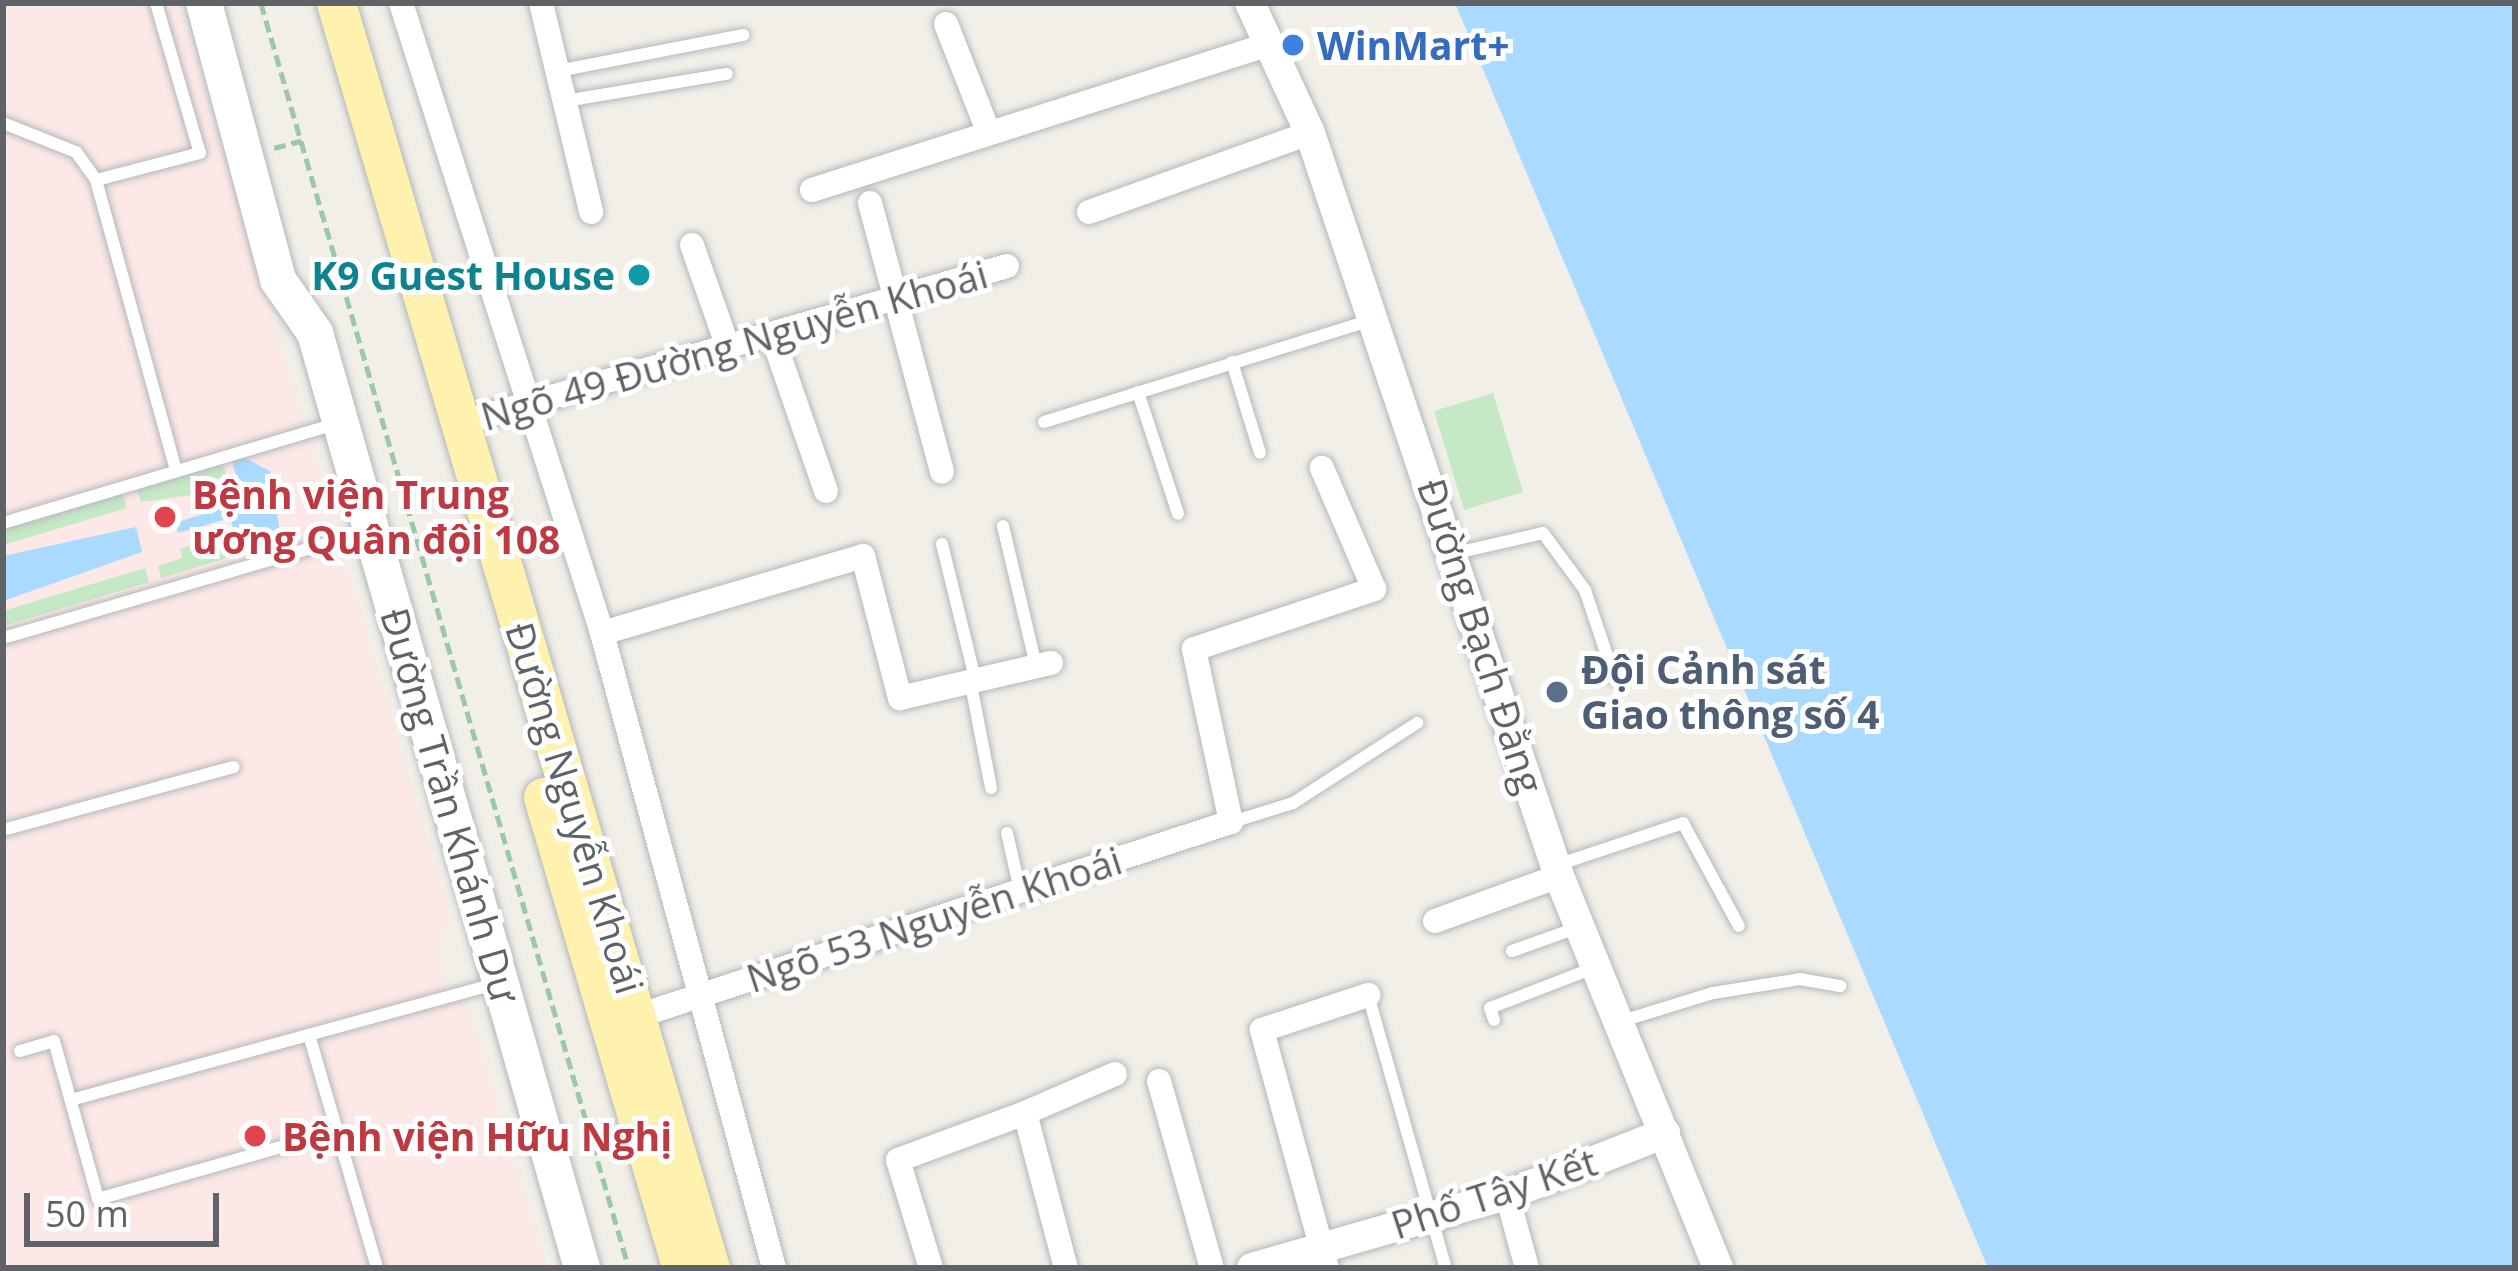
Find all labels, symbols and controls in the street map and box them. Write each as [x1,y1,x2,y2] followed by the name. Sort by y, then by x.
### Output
[1317,22,1510,68] place label: WinMart+
[1280,32,1306,58] marker: WinMart+
[475,250,993,440] street label: Ngõ 49 Đường Nguyễn Khoái
[311,252,615,298] place label: K9 Guest House
[626,262,652,288] marker: K9 Guest House
[192,472,560,563] place label: Bệnh viện Trung ương Quân đội 108
[1408,473,1554,799] street label: Đường Bạch Đằng
[149,501,181,533] marker: Bệnh viện Trung ương Quân đội 108
[371,603,529,1007] street label: Đường Trần Khánh Dư
[496,617,654,999] street label: Đường Nguyễn Khoái
[1581,647,1879,738] place label: Đội Cảnh sát Giao thông số 4
[1544,679,1570,705] marker: Đội Cảnh sát Giao thông số 4
[741,836,1127,1002] street label: Ngõ 53 Nguyễn Khoái
[282,1113,672,1159] place label: Bệnh viện Hữu Nghị
[239,1120,271,1152] marker: Bệnh viện Hữu Nghị
[1385,1138,1603,1248] street label: Phố Tây Kết
[30,1169,225,1243] scale bar
[45,1189,129,1238] text: 50 m

